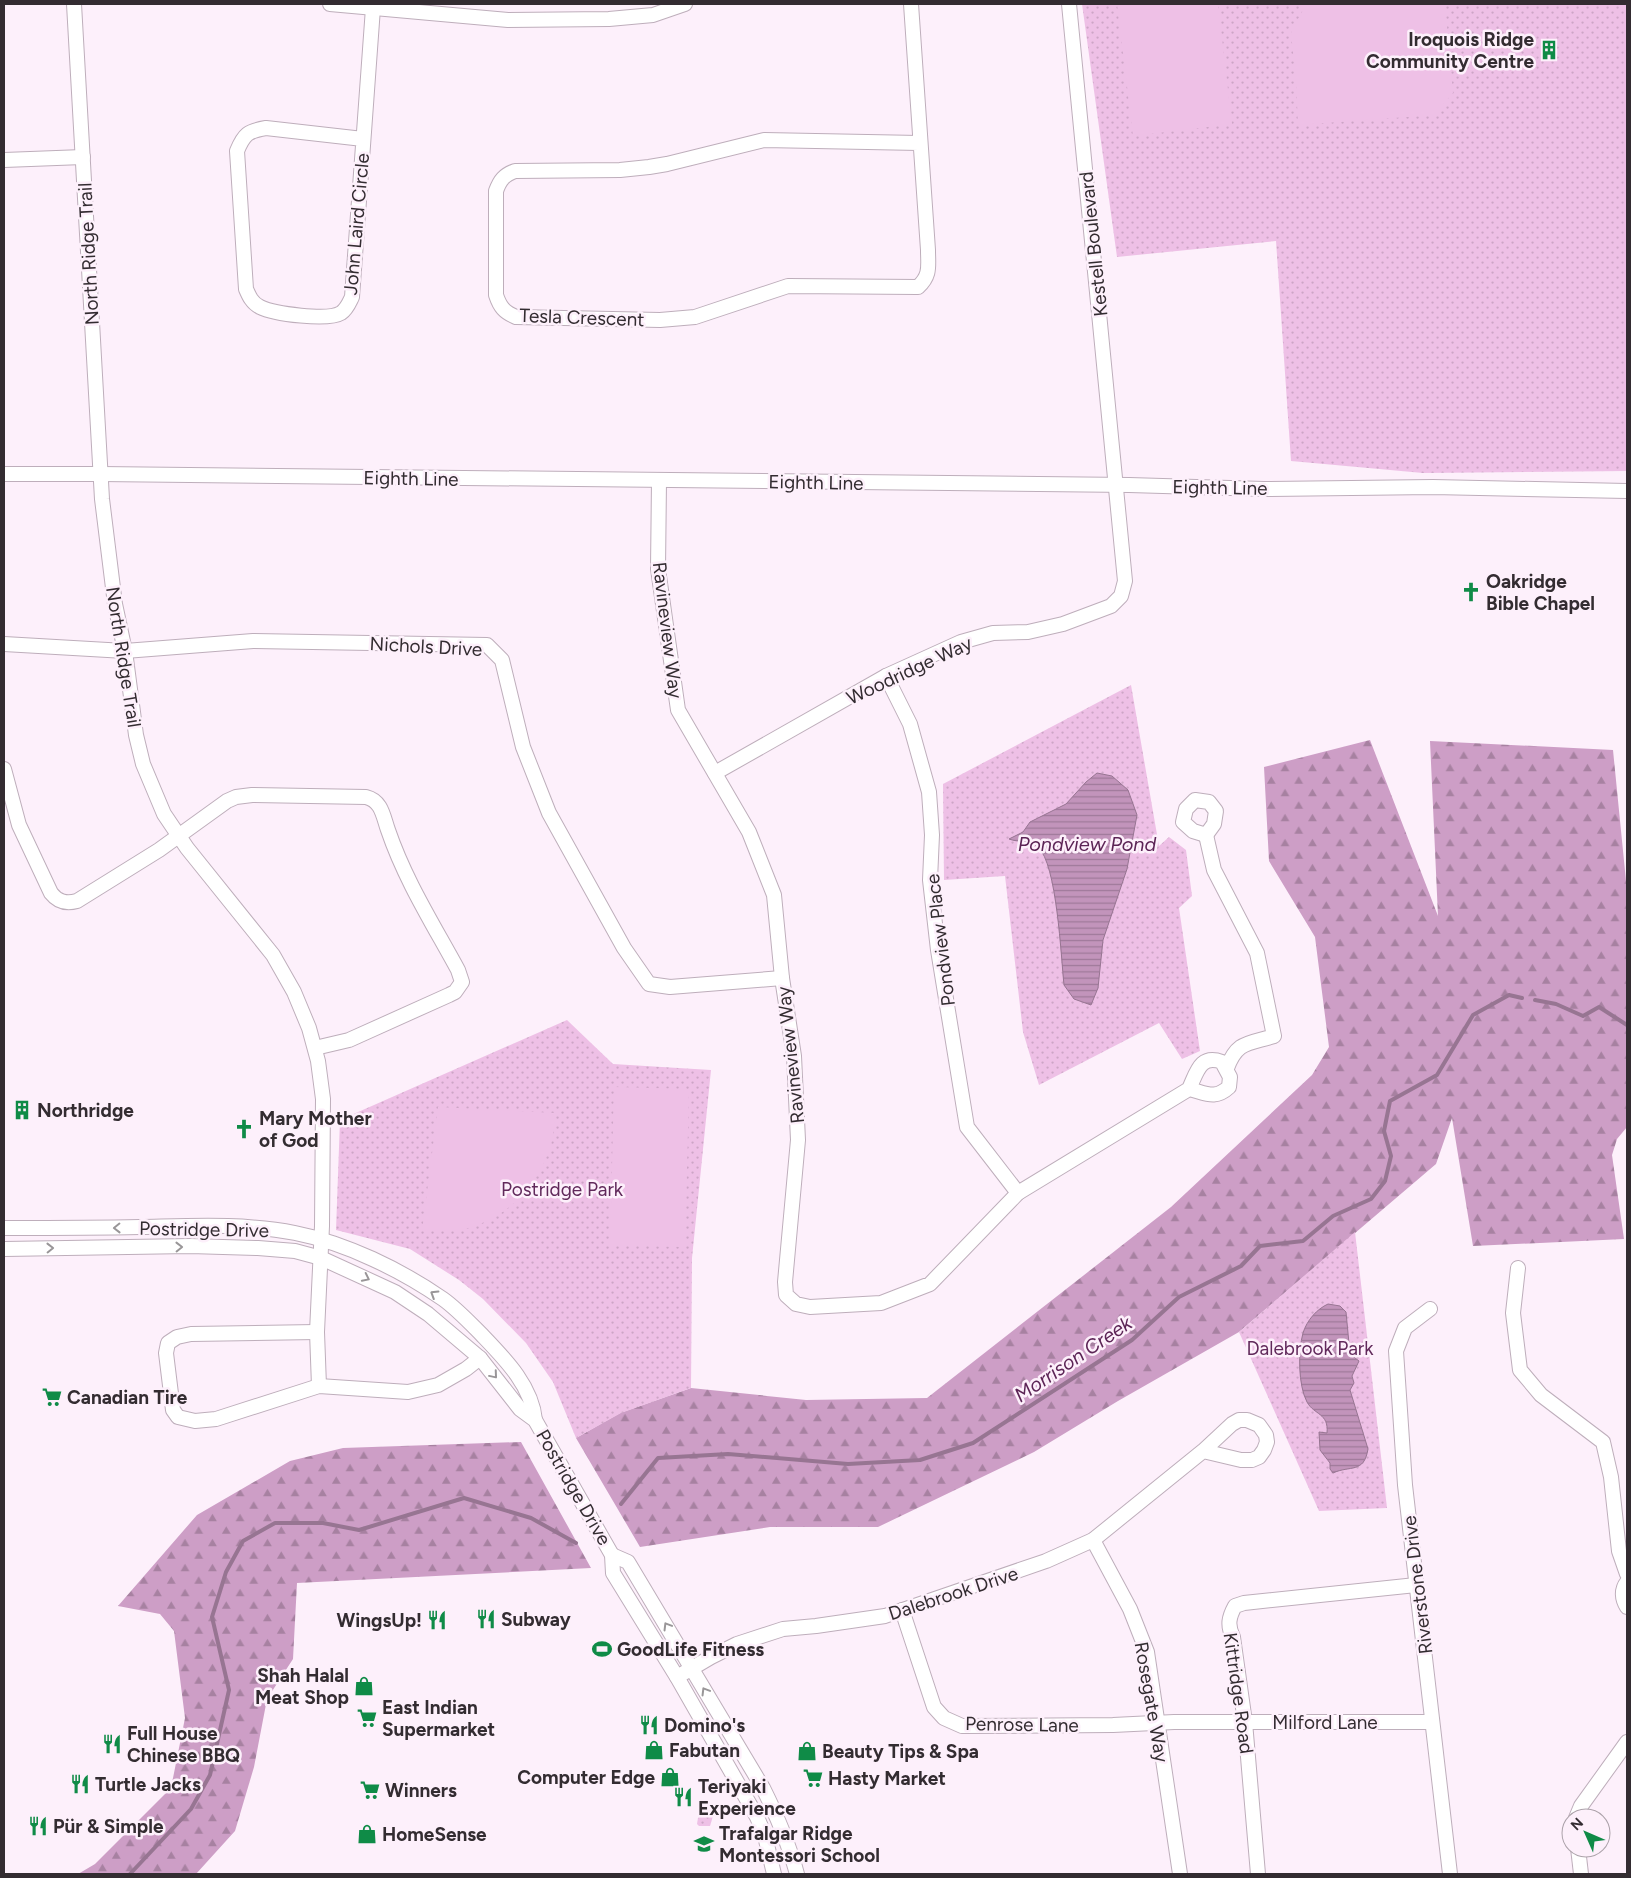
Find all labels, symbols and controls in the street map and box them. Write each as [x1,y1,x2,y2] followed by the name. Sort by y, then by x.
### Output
[1366,28,1534,73] place label: Iroquois Ridge Community Centre
[1538,39,1560,61] building icon: Iroquois Ridge Community Centre
[339,152,374,296] street label: John Laird Circle
[1074,170,1113,318] street label: Kestell Boulevard
[73,182,104,326] street label: North Ridge Trail
[519,304,645,331] street label: Tesla Crescent
[363,466,459,491] street label: Eighth Line
[768,470,864,495] street label: Eighth Line
[1172,475,1268,500] street label: Eighth Line
[648,560,687,700] street label: Ravineview Way
[1486,570,1595,615] place label: Oakridge Bible Chapel
[1460,581,1482,603] church icon: Oakridge Bible Chapel
[101,585,146,729] street label: North Ridge Trail
[843,631,976,710] street label: Woodridge Way
[369,632,483,661] street label: Nichols Drive
[1018,832,1156,856] water label: Pondview Pond
[921,872,960,1007] street label: Pondview Place
[772,985,809,1125] street label: Ravineview Way
[11,1099,33,1121] building icon: Northridge
[37,1099,134,1122] place label: Northridge
[259,1107,372,1152] place label: Mary Mother of God
[233,1118,255,1140] church icon: Mary Mother of God
[501,1178,624,1201] park label: Postridge Park
[139,1217,269,1242] street label: Postridge Drive
[113,1222,121,1233] one-way arrow
[175,1241,183,1252] one-way arrow
[46,1243,54,1253] one-way arrow
[361,1272,370,1282] one-way arrow
[430,1291,440,1300] one-way arrow
[1010,1310,1137,1407] water label: Morrison Creek
[1247,1337,1374,1360] park label: Dalebrook Park
[489,1369,498,1378] one-way arrow
[41,1386,63,1408] supermarket icon: Canadian Tire
[67,1386,188,1409] place label: Canadian Tire
[531,1425,616,1549] street label: Postridge Drive
[1398,1514,1437,1656] street label: Riverstone Drive
[886,1562,1021,1625] street label: Dalebrook Drive
[475,1608,497,1630] restaurant icon: Subway
[501,1608,571,1631] place label: Subway
[337,1609,422,1632] place label: WingsUp!
[426,1609,448,1631] restaurant icon: WingsUp!
[663,1623,673,1632] one-way arrow
[1219,1631,1258,1755] street label: Kittridge Road
[591,1638,613,1660] sports icon: GoodLife Fitness
[617,1638,764,1661] place label: GoodLife Fitness
[1130,1640,1173,1764] street label: Rosegate Way
[255,1664,349,1709] place label: Shah Halal Meat Shop
[353,1675,375,1697] shop icon: Shah Halal Meat Shop
[702,1687,712,1696] one-way arrow
[382,1696,496,1741] place label: East Indian Supermarket
[356,1707,378,1729] supermarket icon: East Indian Supermarket
[1272,1711,1378,1734] street label: Milford Lane
[965,1712,1079,1737] street label: Penrose Lane
[638,1714,660,1736] restaurant icon: Domino's
[664,1714,745,1737] place label: Domino's
[127,1722,240,1767] place label: Full House Chinese BBQ
[101,1733,123,1755] restaurant icon: Full House Chinese BBQ
[643,1739,665,1761] shop icon: Fabutan
[669,1739,740,1762] place label: Fabutan
[796,1740,818,1762] shop icon: Beauty Tips & Spa
[822,1740,979,1763] place label: Beauty Tips & Spa
[517,1766,655,1789] place label: Computer Edge
[659,1766,681,1788] shop icon: Computer Edge
[802,1767,824,1789] supermarket icon: Hasty Market
[828,1767,946,1790] place label: Hasty Market
[69,1773,91,1795] restaurant icon: Turtle Jacks
[95,1773,201,1796] place label: Turtle Jacks
[698,1775,796,1820] place label: Teriyaki Experience
[359,1779,381,1801] supermarket icon: Winners
[385,1779,457,1802] place label: Winners
[672,1786,694,1808] restaurant icon: Teriyaki Experience
[1561,1808,1611,1858] north arrow
[1567,1814,1587,1834] text: N
[27,1815,49,1837] restaurant icon: Pür & Simple
[53,1815,164,1838] place label: Pür & Simple
[719,1822,880,1867] place label: Trafalgar Ridge Montessori School
[356,1823,378,1845] shop icon: HomeSense
[382,1823,487,1846] place label: HomeSense
[693,1833,715,1855] school or university icon: Trafalgar Ridge Montessori School

